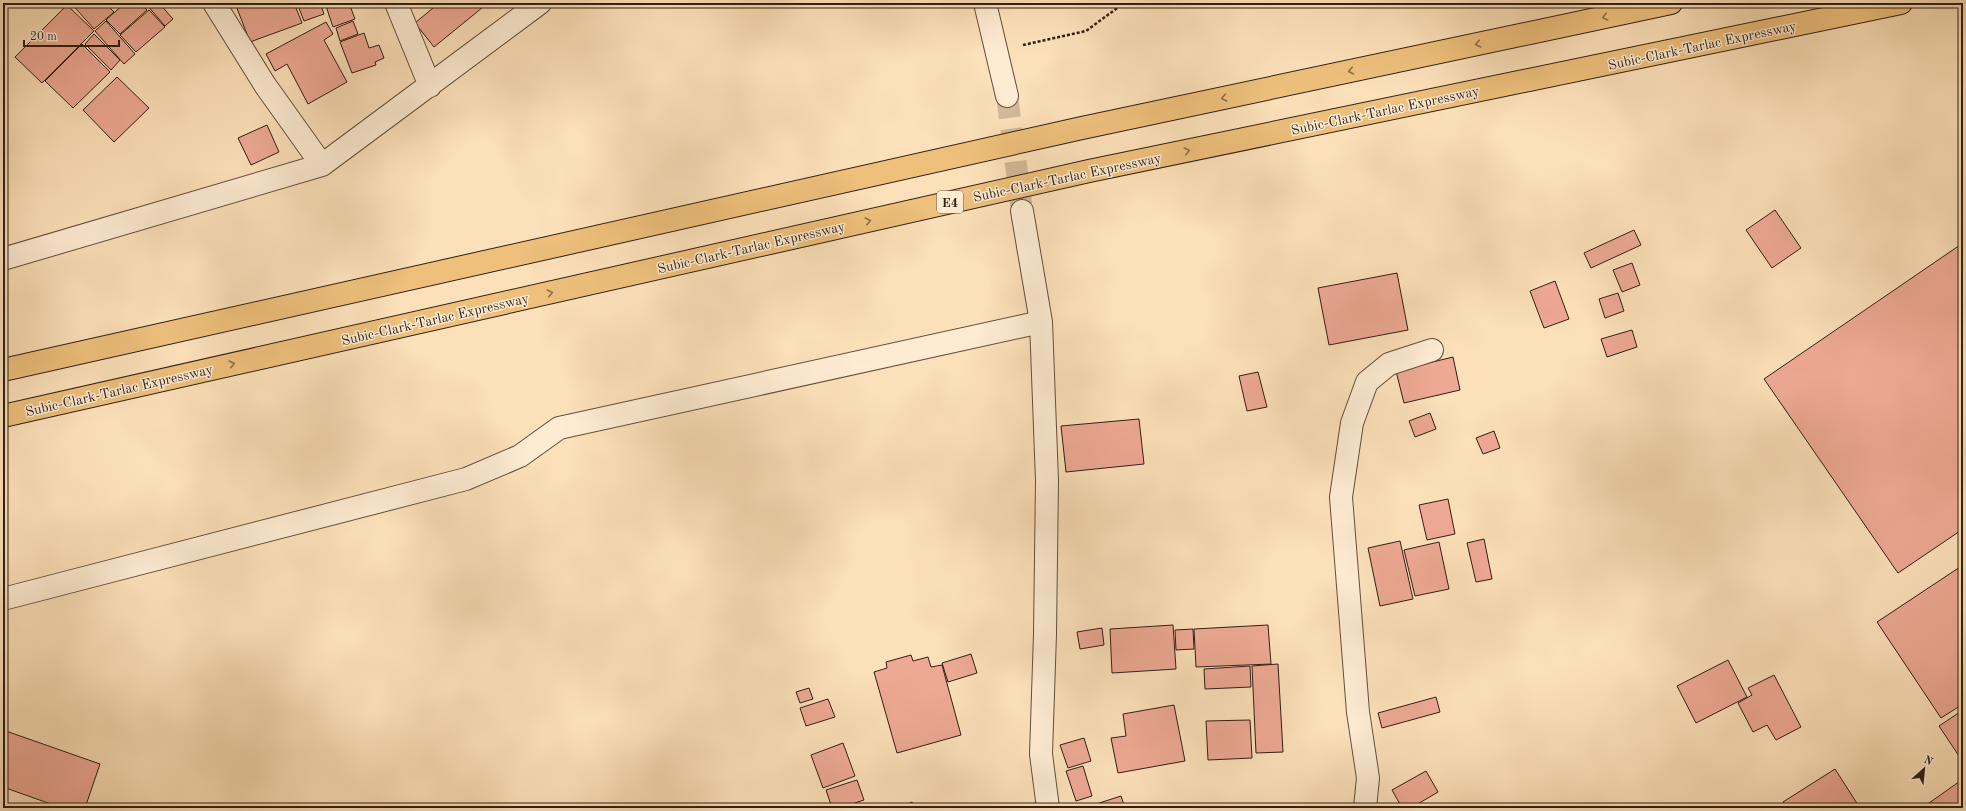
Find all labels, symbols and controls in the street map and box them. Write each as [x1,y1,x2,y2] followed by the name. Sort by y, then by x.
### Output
[1602,12,1608,20] one-way arrow
[1607,19,1798,73] street label: Subic-Clark-Tarlac Expressway
[24,22,119,48] scale bar
[30,31,57,43] text: 20 m
[1475,39,1481,48] one-way arrow
[1348,66,1354,75] one-way arrow
[1290,84,1481,138] street label: Subic-Clark-Tarlac Expressway
[1220,93,1227,102] one-way arrow
[1183,147,1190,155] one-way arrow
[972,151,1163,205] street label: Subic-Clark-Tarlac Expressway
[937,191,963,213] road number: E4
[864,217,871,226] one-way arrow
[656,219,847,276] street label: Subic-Clark-Tarlac Expressway
[547,289,553,297] one-way arrow
[340,291,531,348] street label: Subic-Clark-Tarlac Expressway
[229,361,235,369] one-way arrow
[24,362,215,419] street label: Subic-Clark-Tarlac Expressway
[1904,749,1944,789] north arrow
[1922,755,1935,769] text: N

